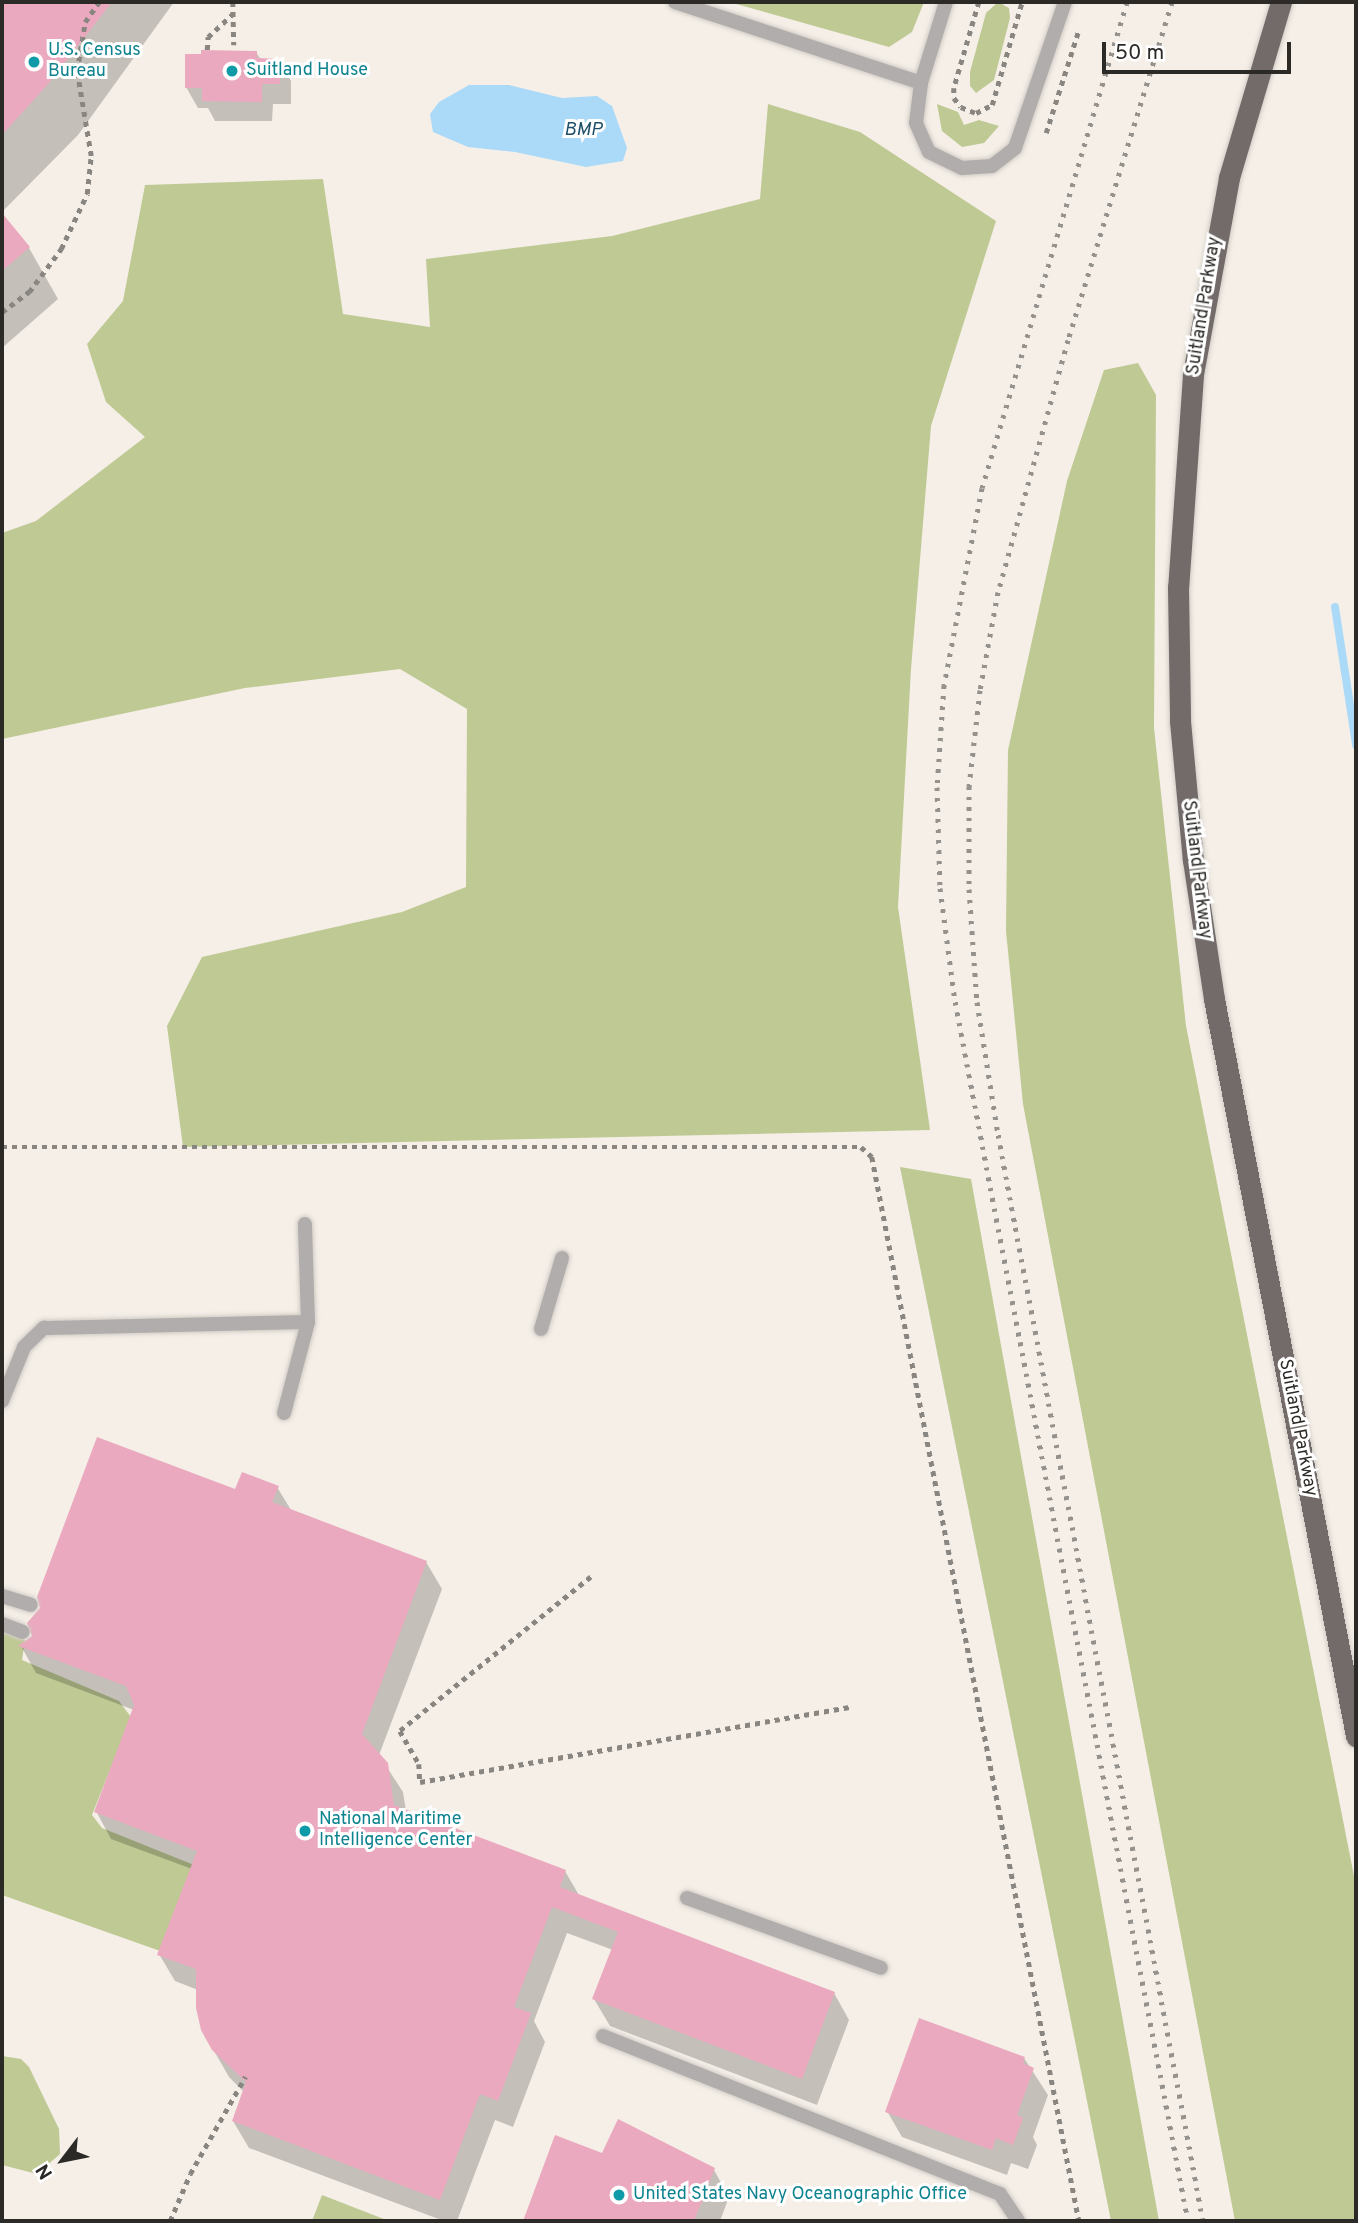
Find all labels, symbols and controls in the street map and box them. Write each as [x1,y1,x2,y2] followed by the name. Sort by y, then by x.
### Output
[1106,28,1295,72] scale bar
[1115,40,1164,67] text: 50 m
[48,41,141,84] place label: U.S. Census Bureau
[26,54,42,70] marker: U.S. Census Bureau
[246,60,368,82] place label: Suitland House
[224,63,240,79] marker: Suitland House
[564,120,602,142] water label: BMP
[1183,235,1227,377] street label: Suitland Parkway
[1177,799,1215,941] street label: Suitland Parkway
[1273,1357,1321,1499] street label: Suitland Parkway
[319,1810,473,1853] place label: National Maritime Intelligence Center
[297,1823,313,1839] marker: National Maritime Intelligence Center
[28,2125,98,2195] north arrow
[31,2159,59,2183] text: N
[633,2184,967,2206] place label: United States Navy Oceanographic Office
[611,2187,627,2203] marker: United States Navy Oceanographic Office

